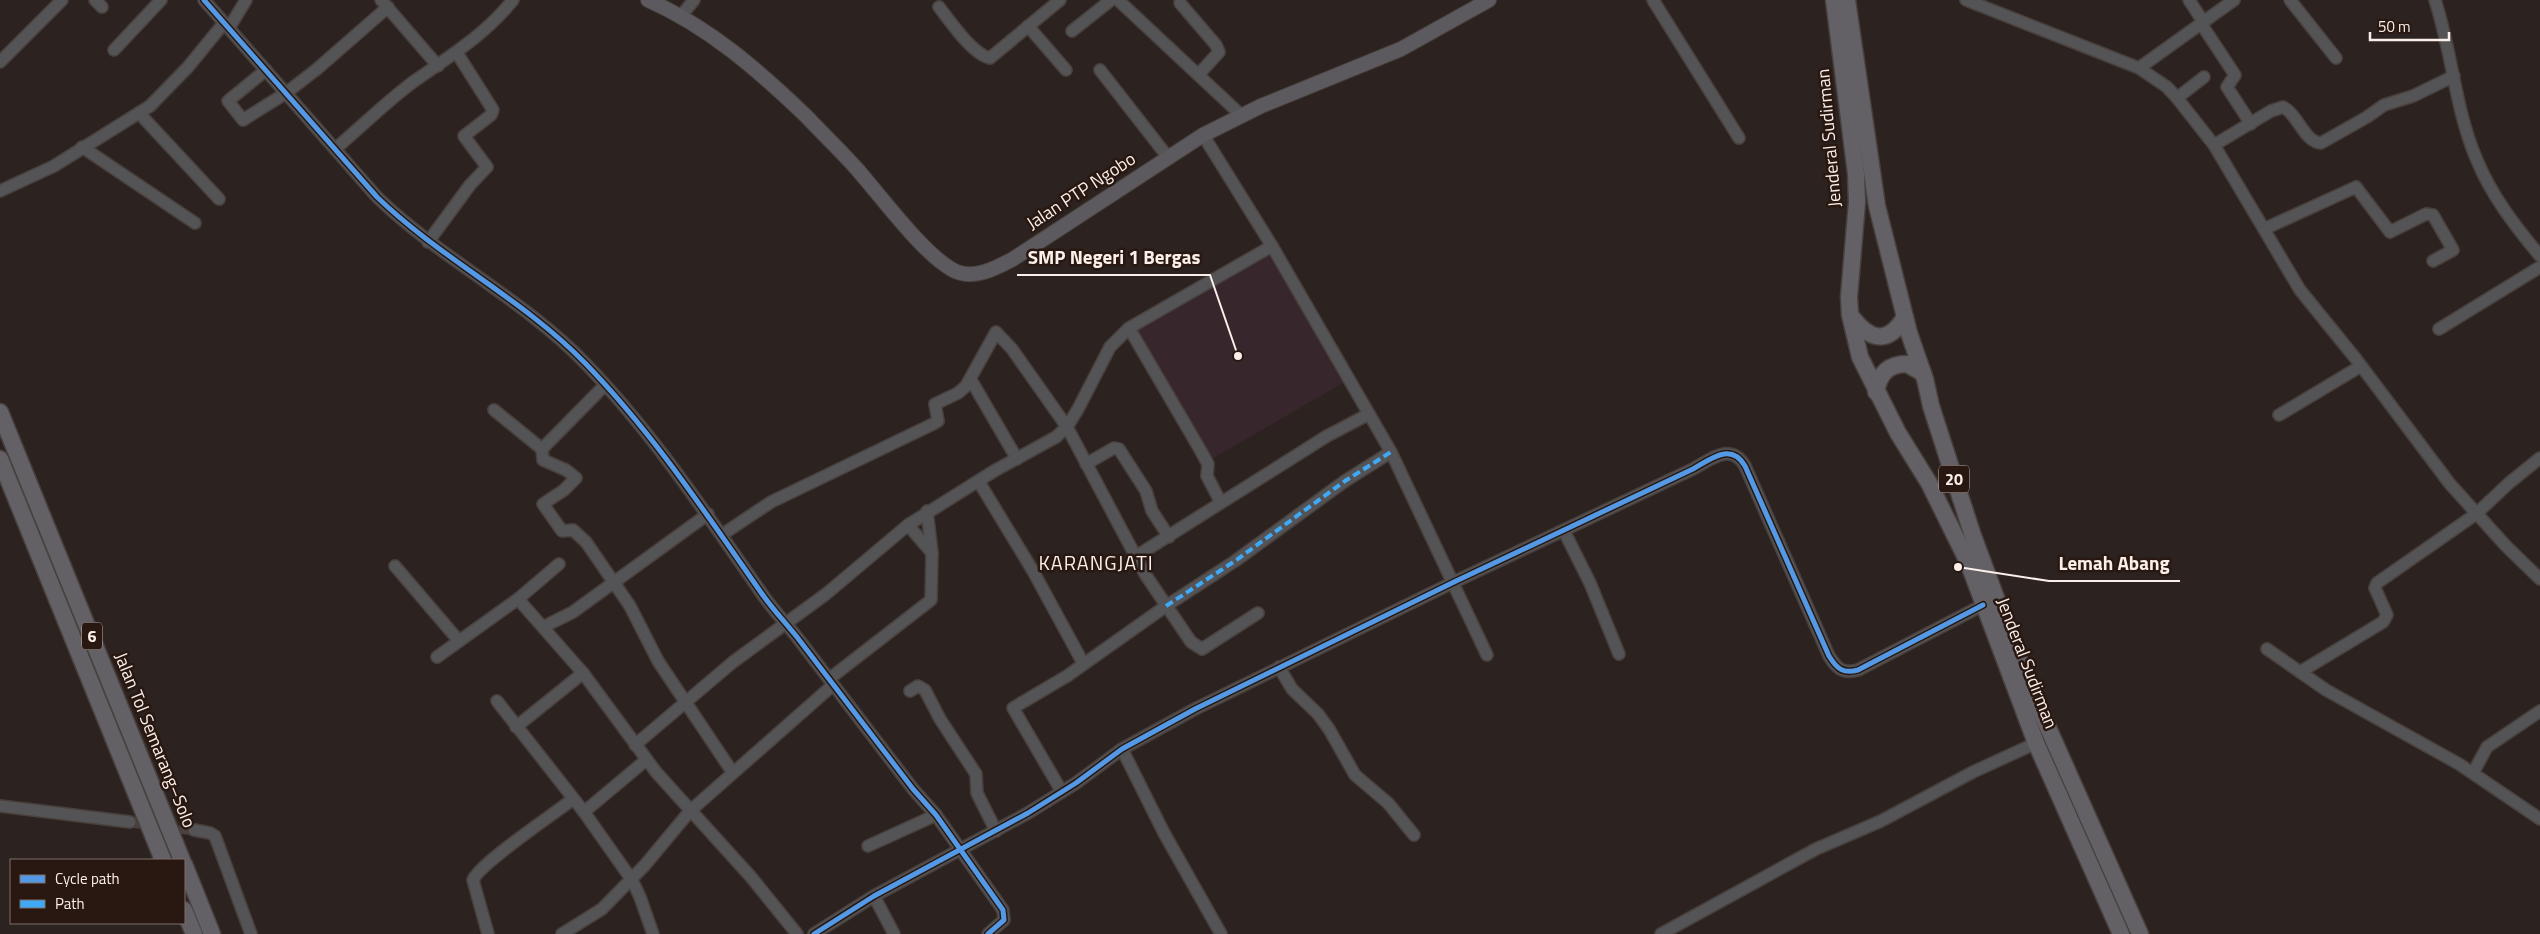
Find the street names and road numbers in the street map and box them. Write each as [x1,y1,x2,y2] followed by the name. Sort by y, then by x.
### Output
[1809,68,1848,208] street label: Jenderal Sudirman
[1021,145,1141,236] street label: Jalan PTP Ngobo
[1939,466,1969,492] road number: 20
[1990,593,2065,732] street label: Jenderal Sudirman
[82,622,102,650] road number: 6
[108,648,203,832] street label: Jalan Tol Semarang–Solo

